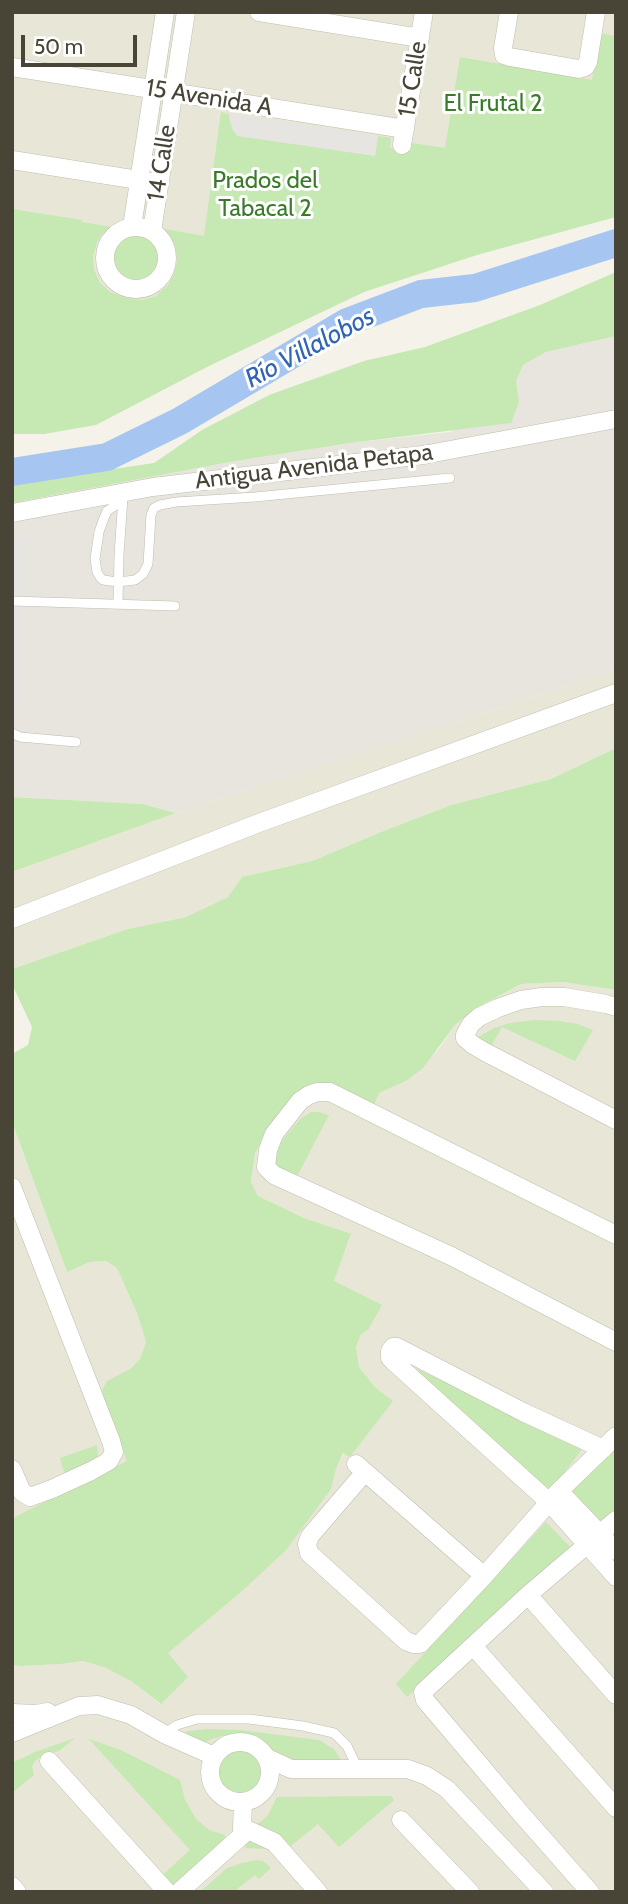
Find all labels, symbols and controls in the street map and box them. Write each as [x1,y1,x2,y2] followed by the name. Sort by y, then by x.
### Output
[24,21,140,65] scale bar
[34,34,83,59] text: 50 m
[393,39,433,119] street label: 15 Calle
[144,74,274,122] street label: 15 Avenida A
[443,90,543,118] park label: El Frutal 2
[142,123,182,203] street label: 14 Calle
[212,167,318,223] park label: Prados del Tabacal 2
[240,301,380,395] water label: Río Villalobos
[193,438,435,496] street label: Antigua Avenida Petapa

